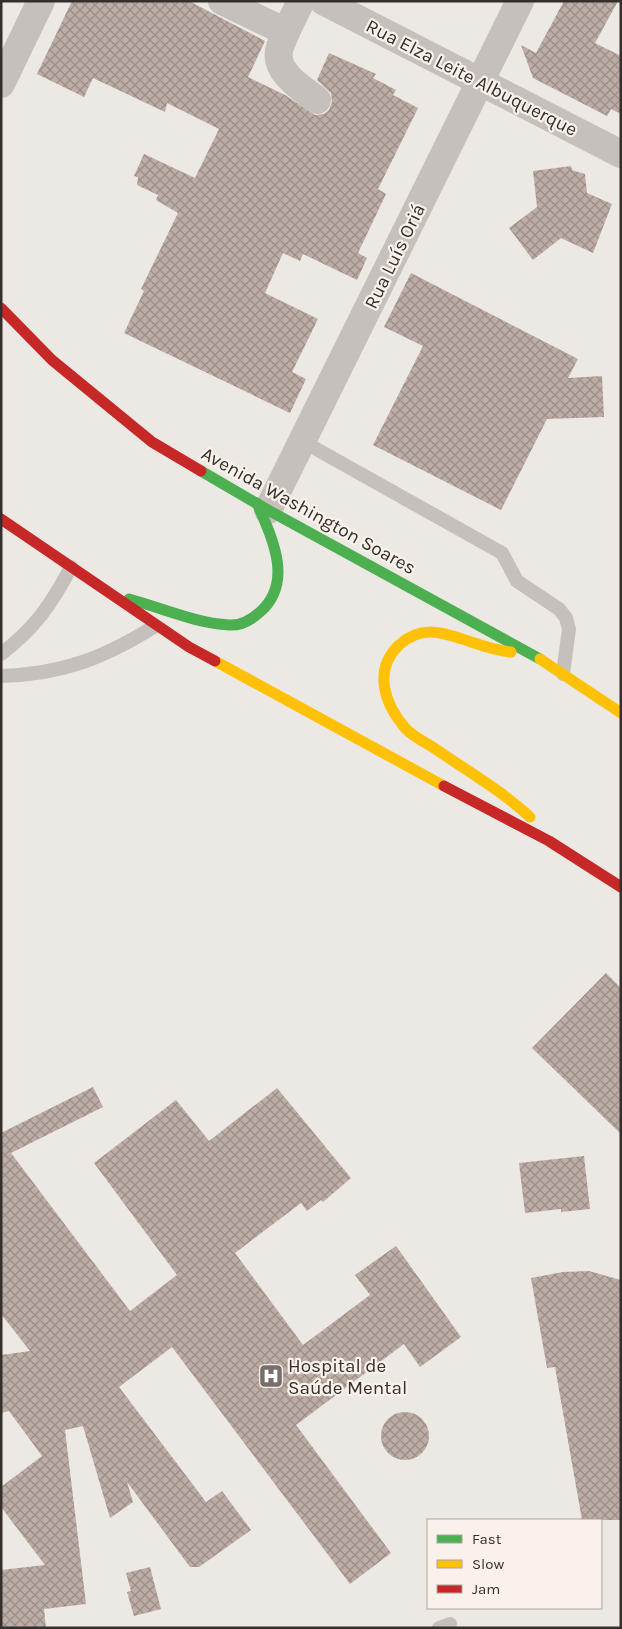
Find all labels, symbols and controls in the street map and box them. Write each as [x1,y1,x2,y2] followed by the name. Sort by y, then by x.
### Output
[362,15,581,141] street label: Rua Elza Leite Albuquerque
[360,200,430,312] street label: Rua Luís Oriá
[197,443,420,579] street label: Avenida Washington Soares
[288,1355,407,1399] place label: Hospital de Saúde Mental
[258,1363,284,1389] hospital icon: Hospital de Saúde Mental
[427,1519,602,1609] legend
[472,1530,502,1548] text: Fast
[472,1555,504,1573] text: Slow
[472,1580,500,1598] text: Jam

